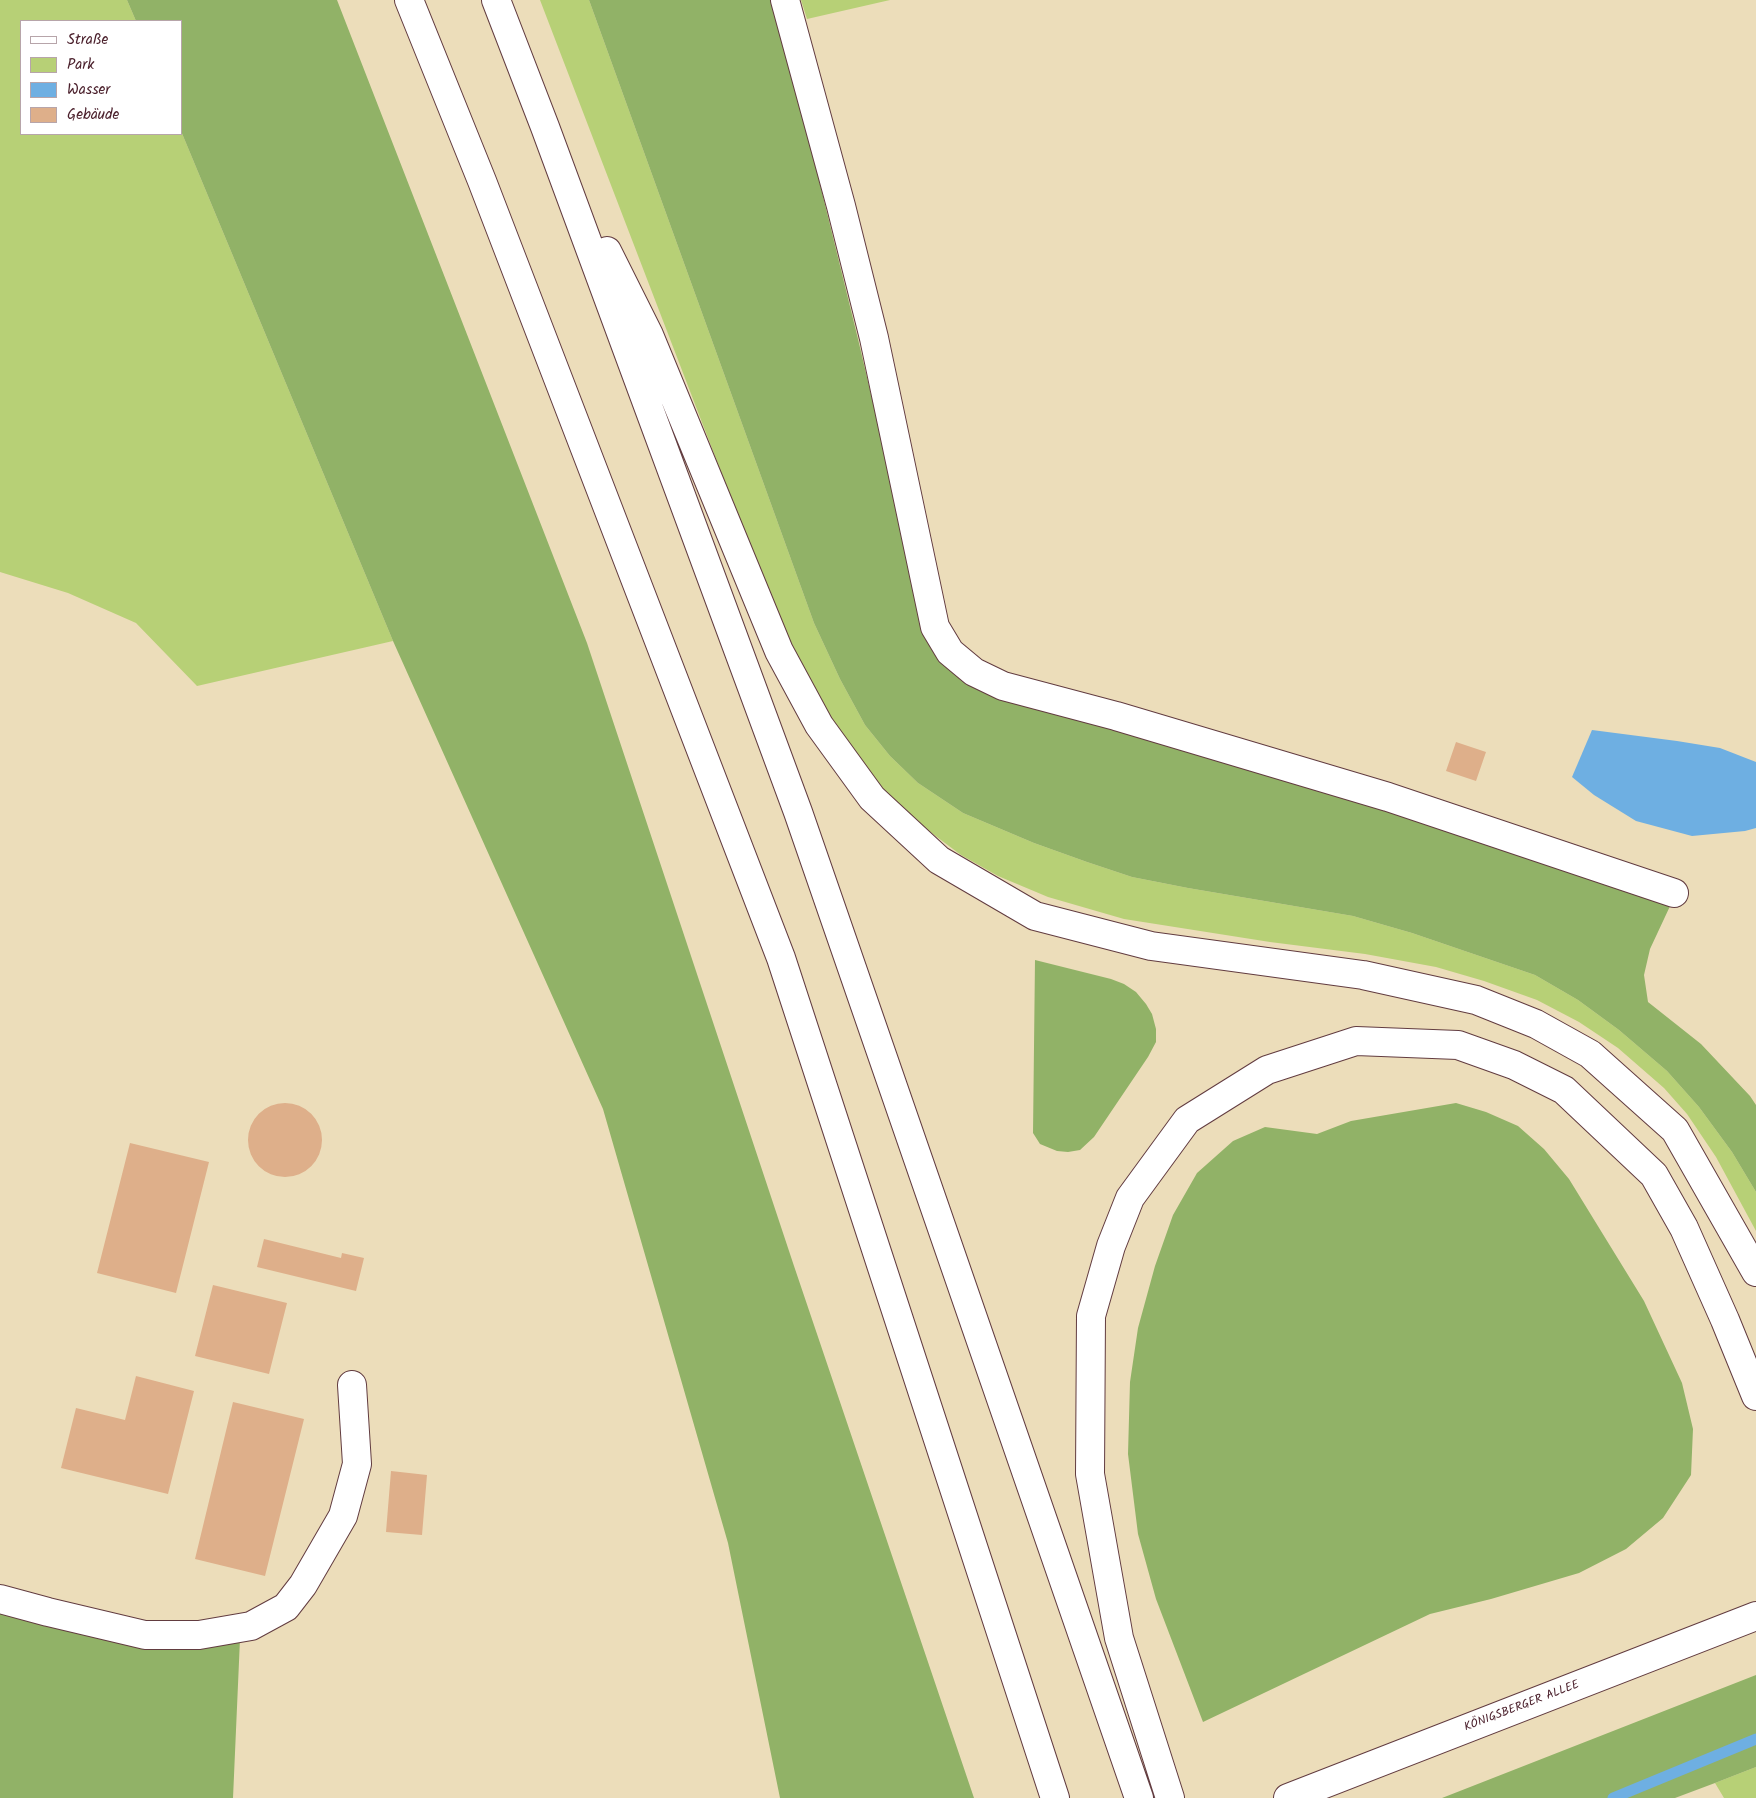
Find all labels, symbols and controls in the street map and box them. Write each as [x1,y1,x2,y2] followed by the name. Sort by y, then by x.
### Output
[20,20,182,135] legend
[67,28,108,52] text: Straße
[67,53,94,77] text: Park
[67,78,110,102] text: Wasser
[67,103,119,127] text: Gebäude
[1462,1678,1582,1736] street label: KÖNIGSBERGER ALLEE

